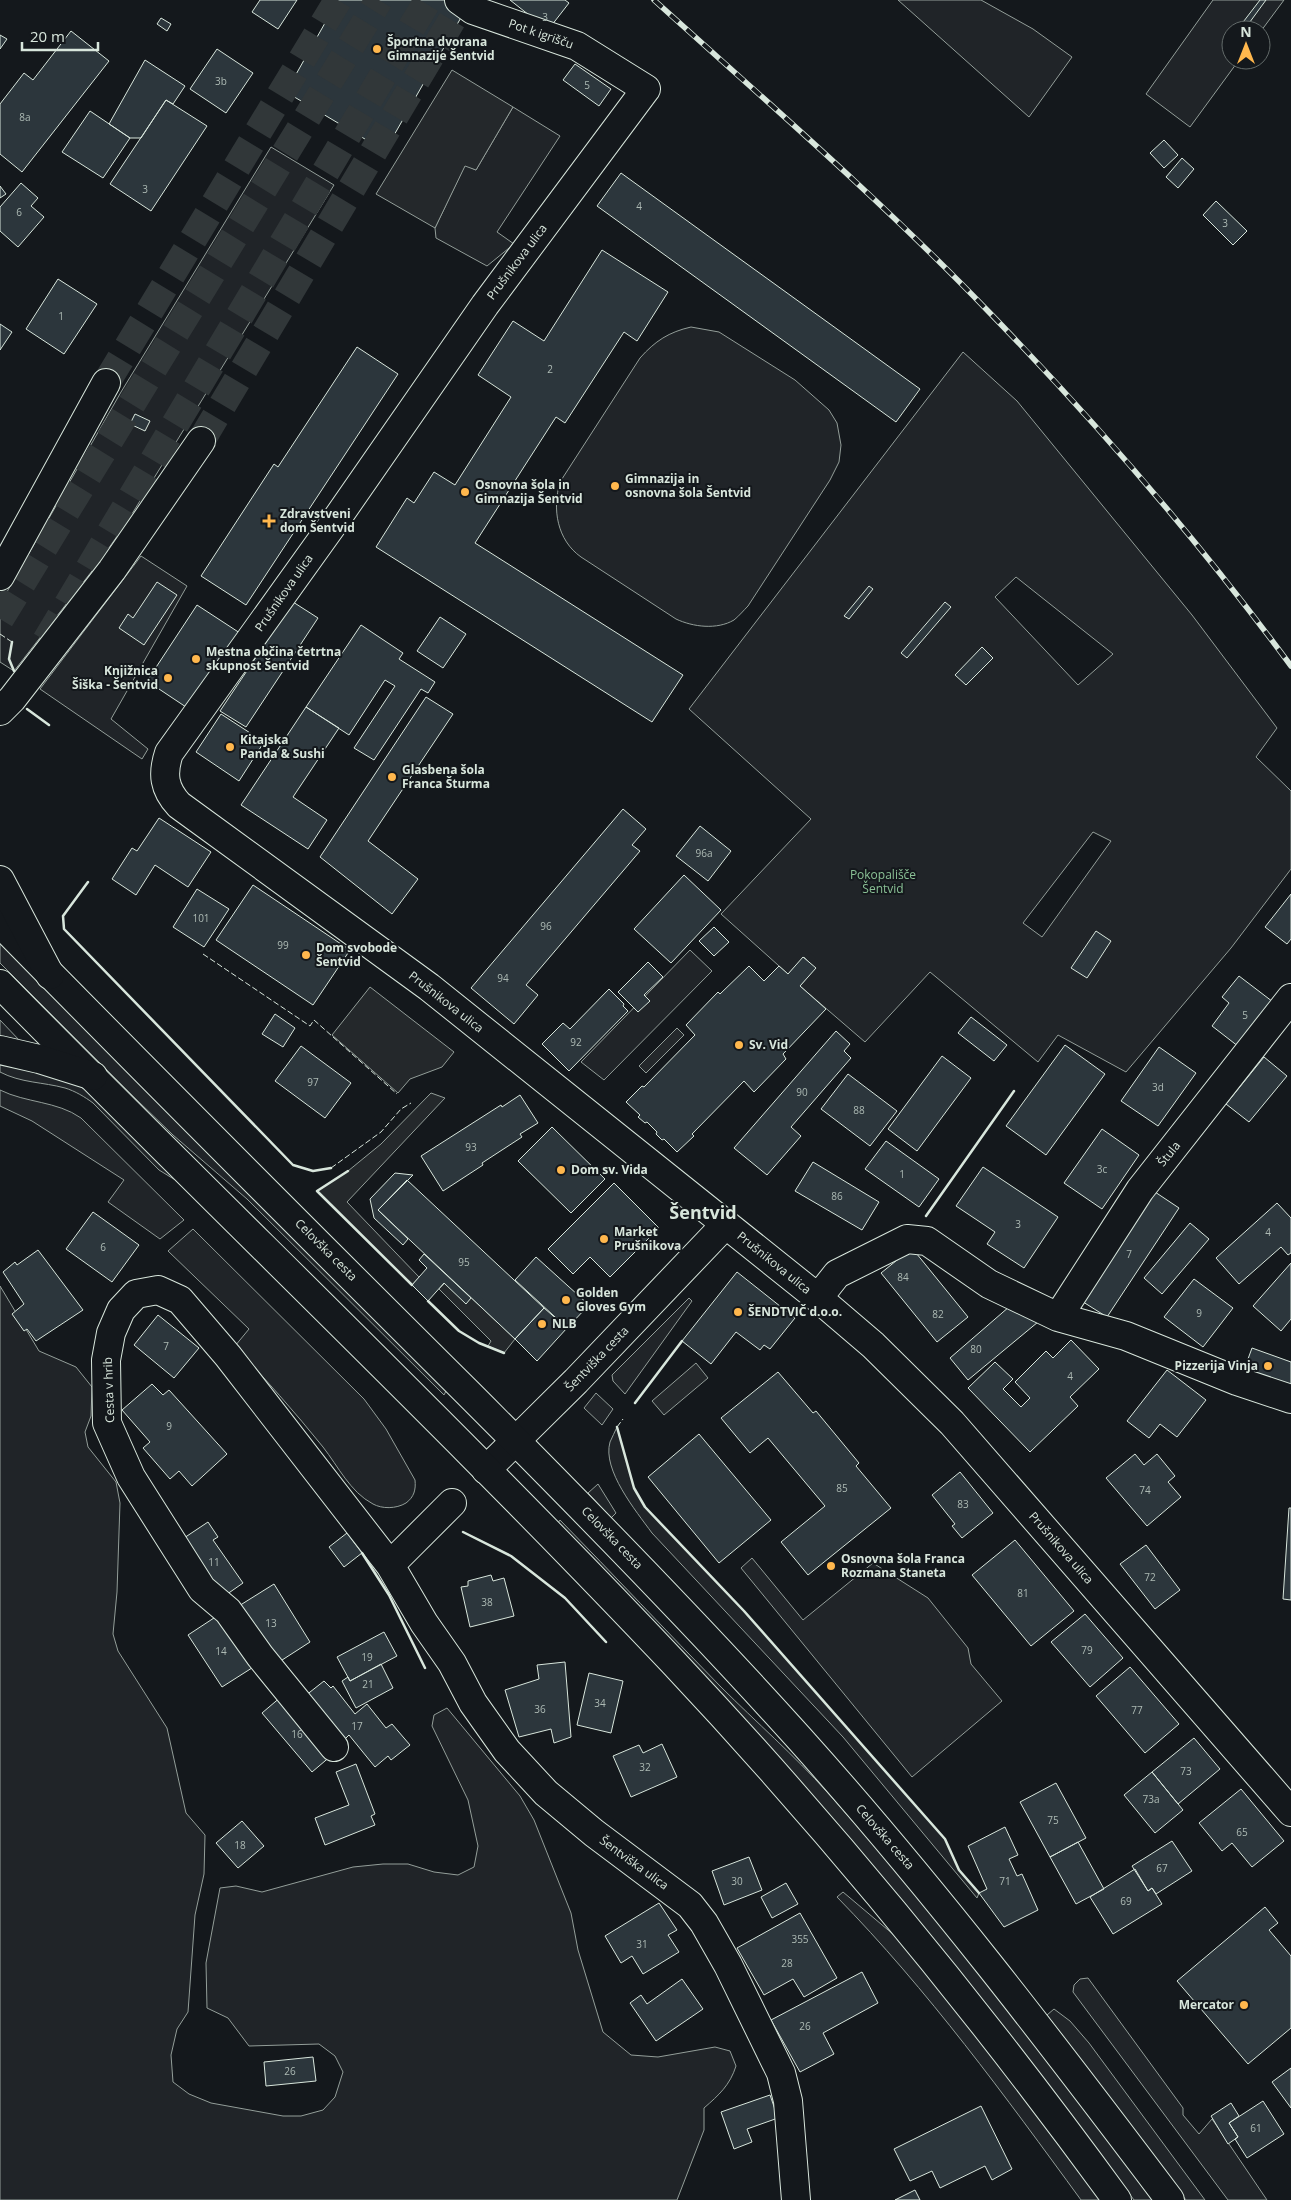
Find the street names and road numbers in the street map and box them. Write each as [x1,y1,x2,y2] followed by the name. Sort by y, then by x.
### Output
[506,14,576,53] street label: Pot k igrišču
[483,220,551,303] street label: Prušnikova ulica
[251,551,317,635] street label: Prušnikova ulica
[405,967,487,1036] street label: Prušnikova ulica
[1153,1137,1184,1170] street label: Štula
[292,1215,361,1284] street label: Celovška cesta
[734,1227,815,1298] street label: Prušnikova ulica
[561,1322,632,1395] street label: Šentviška cesta
[99,1357,118,1423] street label: Cesta v hrib
[578,1502,647,1573] street label: Celovška cesta
[1025,1508,1098,1587] street label: Prušnikova ulica
[852,1800,919,1873] street label: Celovška cesta
[596,1832,672,1893] street label: Šentviška ulica

